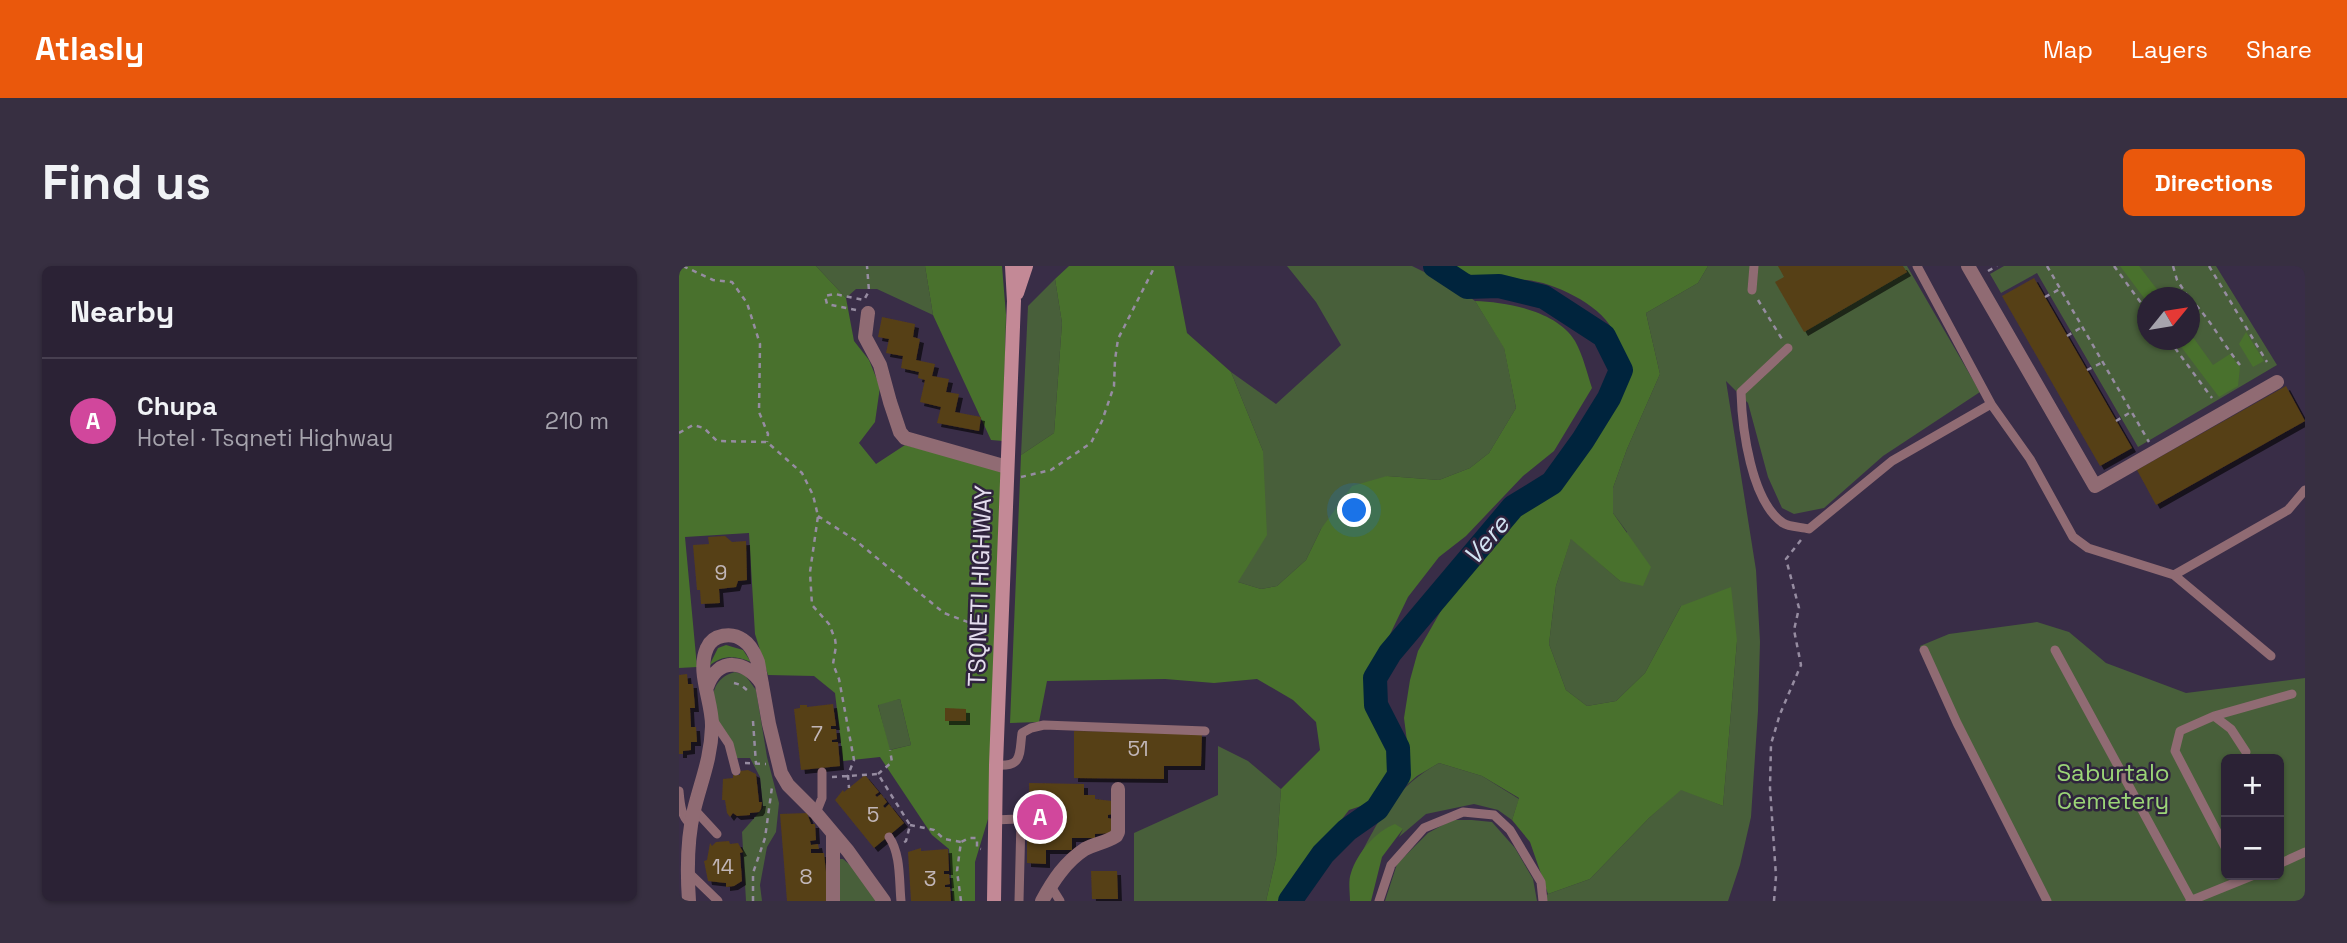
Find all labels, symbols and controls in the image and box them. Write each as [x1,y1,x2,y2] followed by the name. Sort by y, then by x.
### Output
[35,28,144,70] text: Atlasly
[2043,34,2093,65] text: Map
[2131,34,2208,65] text: Layers
[2246,34,2312,65] text: Share
[2123,149,2305,216] button: Directions
[42,151,211,213] text: Find us
[2137,287,2200,350] north arrow
[70,292,174,331] text: Nearby
[137,389,217,423] text: Chupa
[86,406,100,436] text: A
[545,406,609,436] text: 210 m
[137,423,393,453] text: Hotel · Tsqneti Highway
[960,484,999,687] street label: TSQNETI HIGHWAY
[1337,493,1371,527] your location
[1455,507,1518,572] water label: Vere
[715,559,727,586] house number: 9
[811,720,823,747] house number: 7
[1127,735,1149,762] house number: 51
[2221,754,2284,880] map controls
[2221,754,2284,817] button: +
[2056,757,2170,816] park label: Saburtalo Cemetery
[1017,791,1063,843] pin: A
[867,801,879,828] house number: 5
[2221,817,2284,880] button: −
[712,853,734,880] house number: 14
[799,863,813,890] house number: 8
[924,865,936,892] house number: 3

